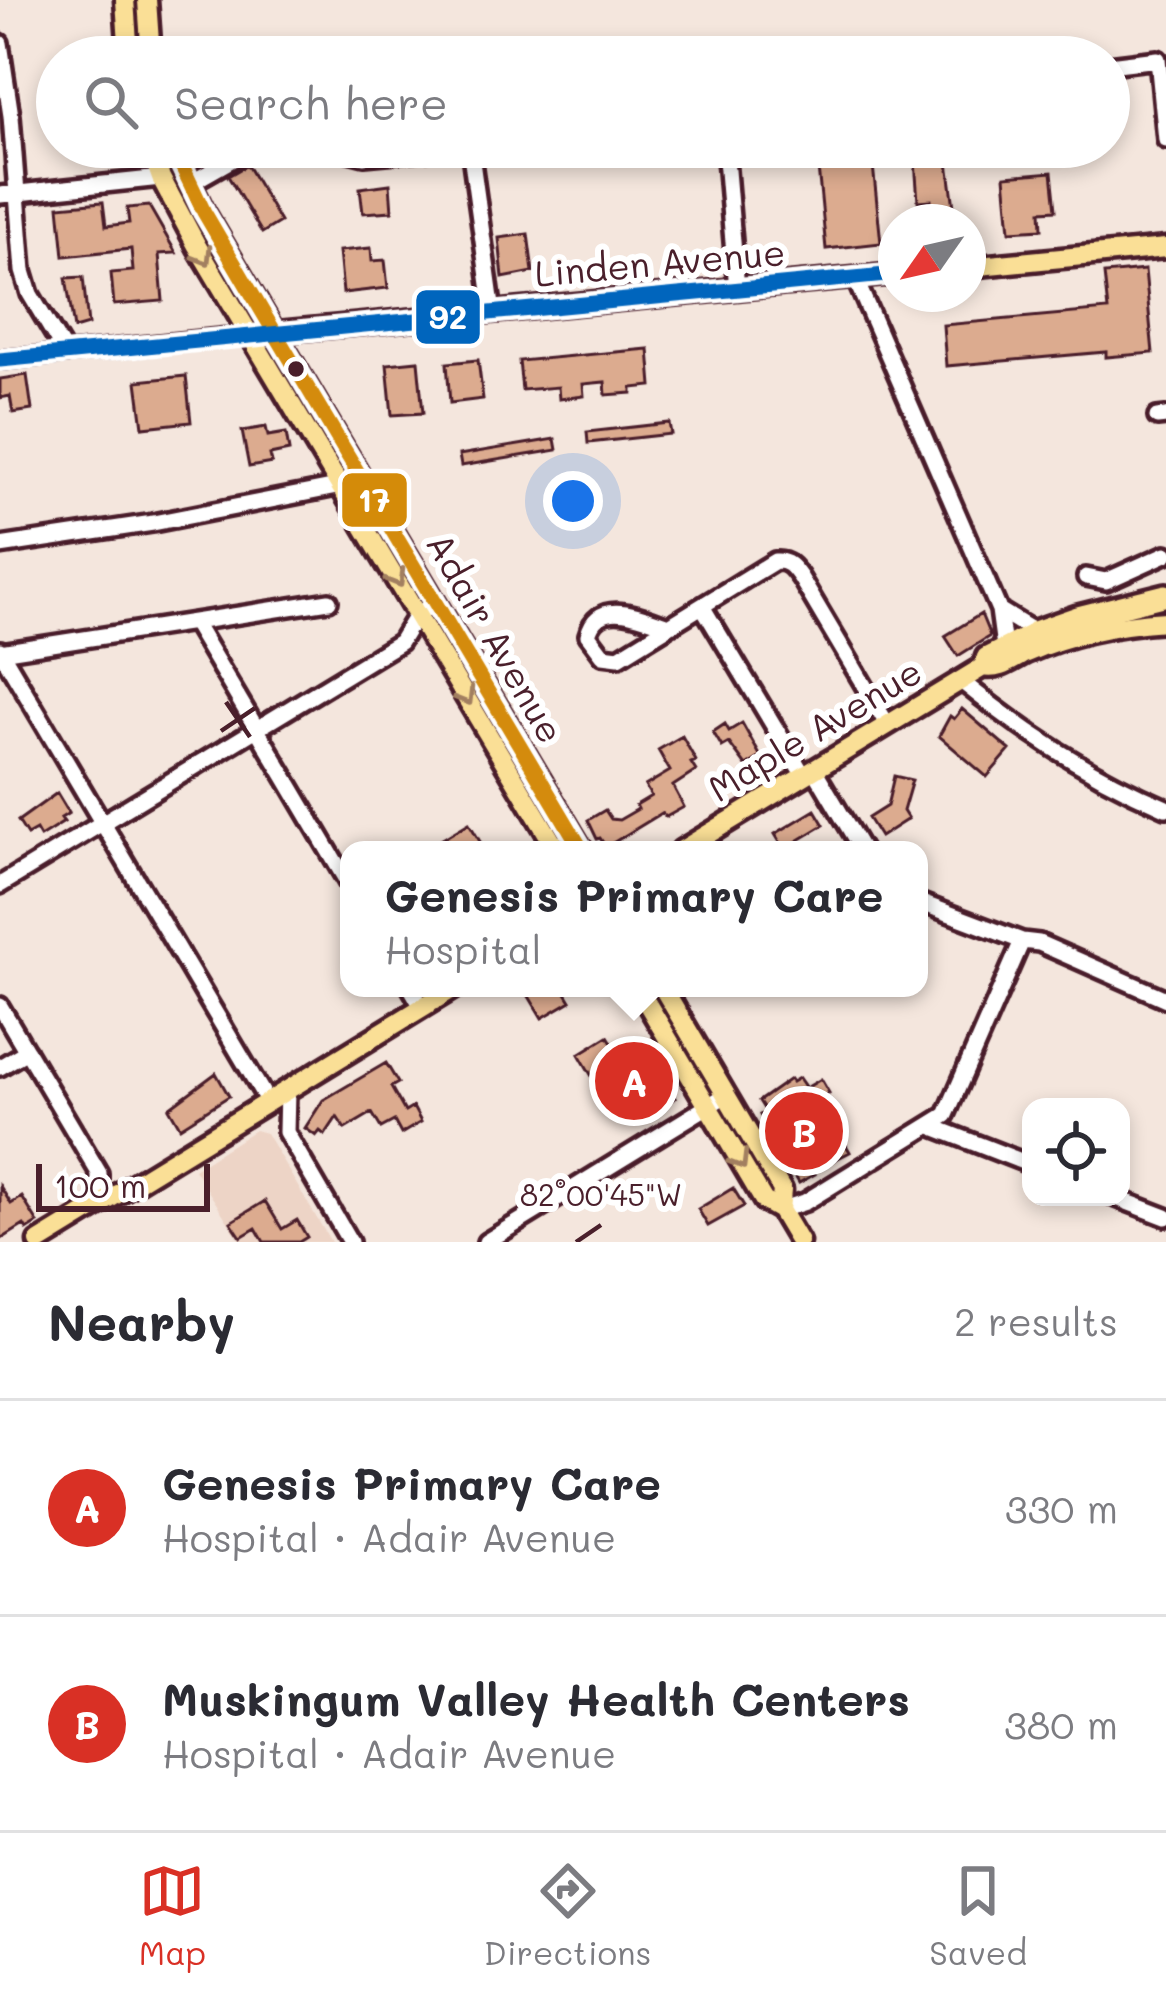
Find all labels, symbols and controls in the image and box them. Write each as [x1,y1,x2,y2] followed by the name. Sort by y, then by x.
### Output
[36,36,1130,168] search box
[78,69,144,135] icon: search
[174,73,448,131] text: Search here
[878,204,986,312] north arrow
[533,227,787,296] street label: Linden Avenue
[189,244,212,266] one-way arrow
[414,288,482,346] line badge: 92
[429,294,467,337] text: 92
[285,358,307,380] unlabelled marker
[340,471,409,529] line badge: 17
[543,471,603,531] your location
[358,477,391,520] text: 17
[417,524,575,751] street label: Adair Avenue
[382,566,405,588] one-way arrow
[699,647,930,811] street label: Maple Avenue
[452,684,474,706] one-way arrow
[340,841,928,997] popup
[385,865,883,923] text: Genesis Primary Care
[385,923,542,974] text: Hospital
[595,1036,673,1126] pin: A
[765,1086,843,1176] pin: B
[1022,1098,1130,1206] map controls
[1022,1098,1130,1206] button: locate
[726,1148,749,1170] one-way arrow
[36,1158,210,1211] scale bar
[54,1163,146,1206] text: 100 m
[520,1174,682,1214] text: 82°00'45"W
[48,1287,235,1354] text: Nearby
[954,1295,1118,1346] text: 2 results
[162,1453,661,1511] text: Genesis Primary Care
[73,1482,101,1533] text: A
[1005,1482,1118,1533] text: 330 m
[162,1511,616,1562] text: Hospital · Adair Avenue
[162,1669,910,1727] text: Muskingum Valley Health Centers
[74,1698,100,1749] text: B
[1004,1698,1118,1749] text: 380 m
[162,1727,616,1778] text: Hospital · Adair Avenue
[139,1858,206,1973] tab: Map
[484,1858,651,1973] tab: Directions
[929,1858,1027,1973] tab: Saved

